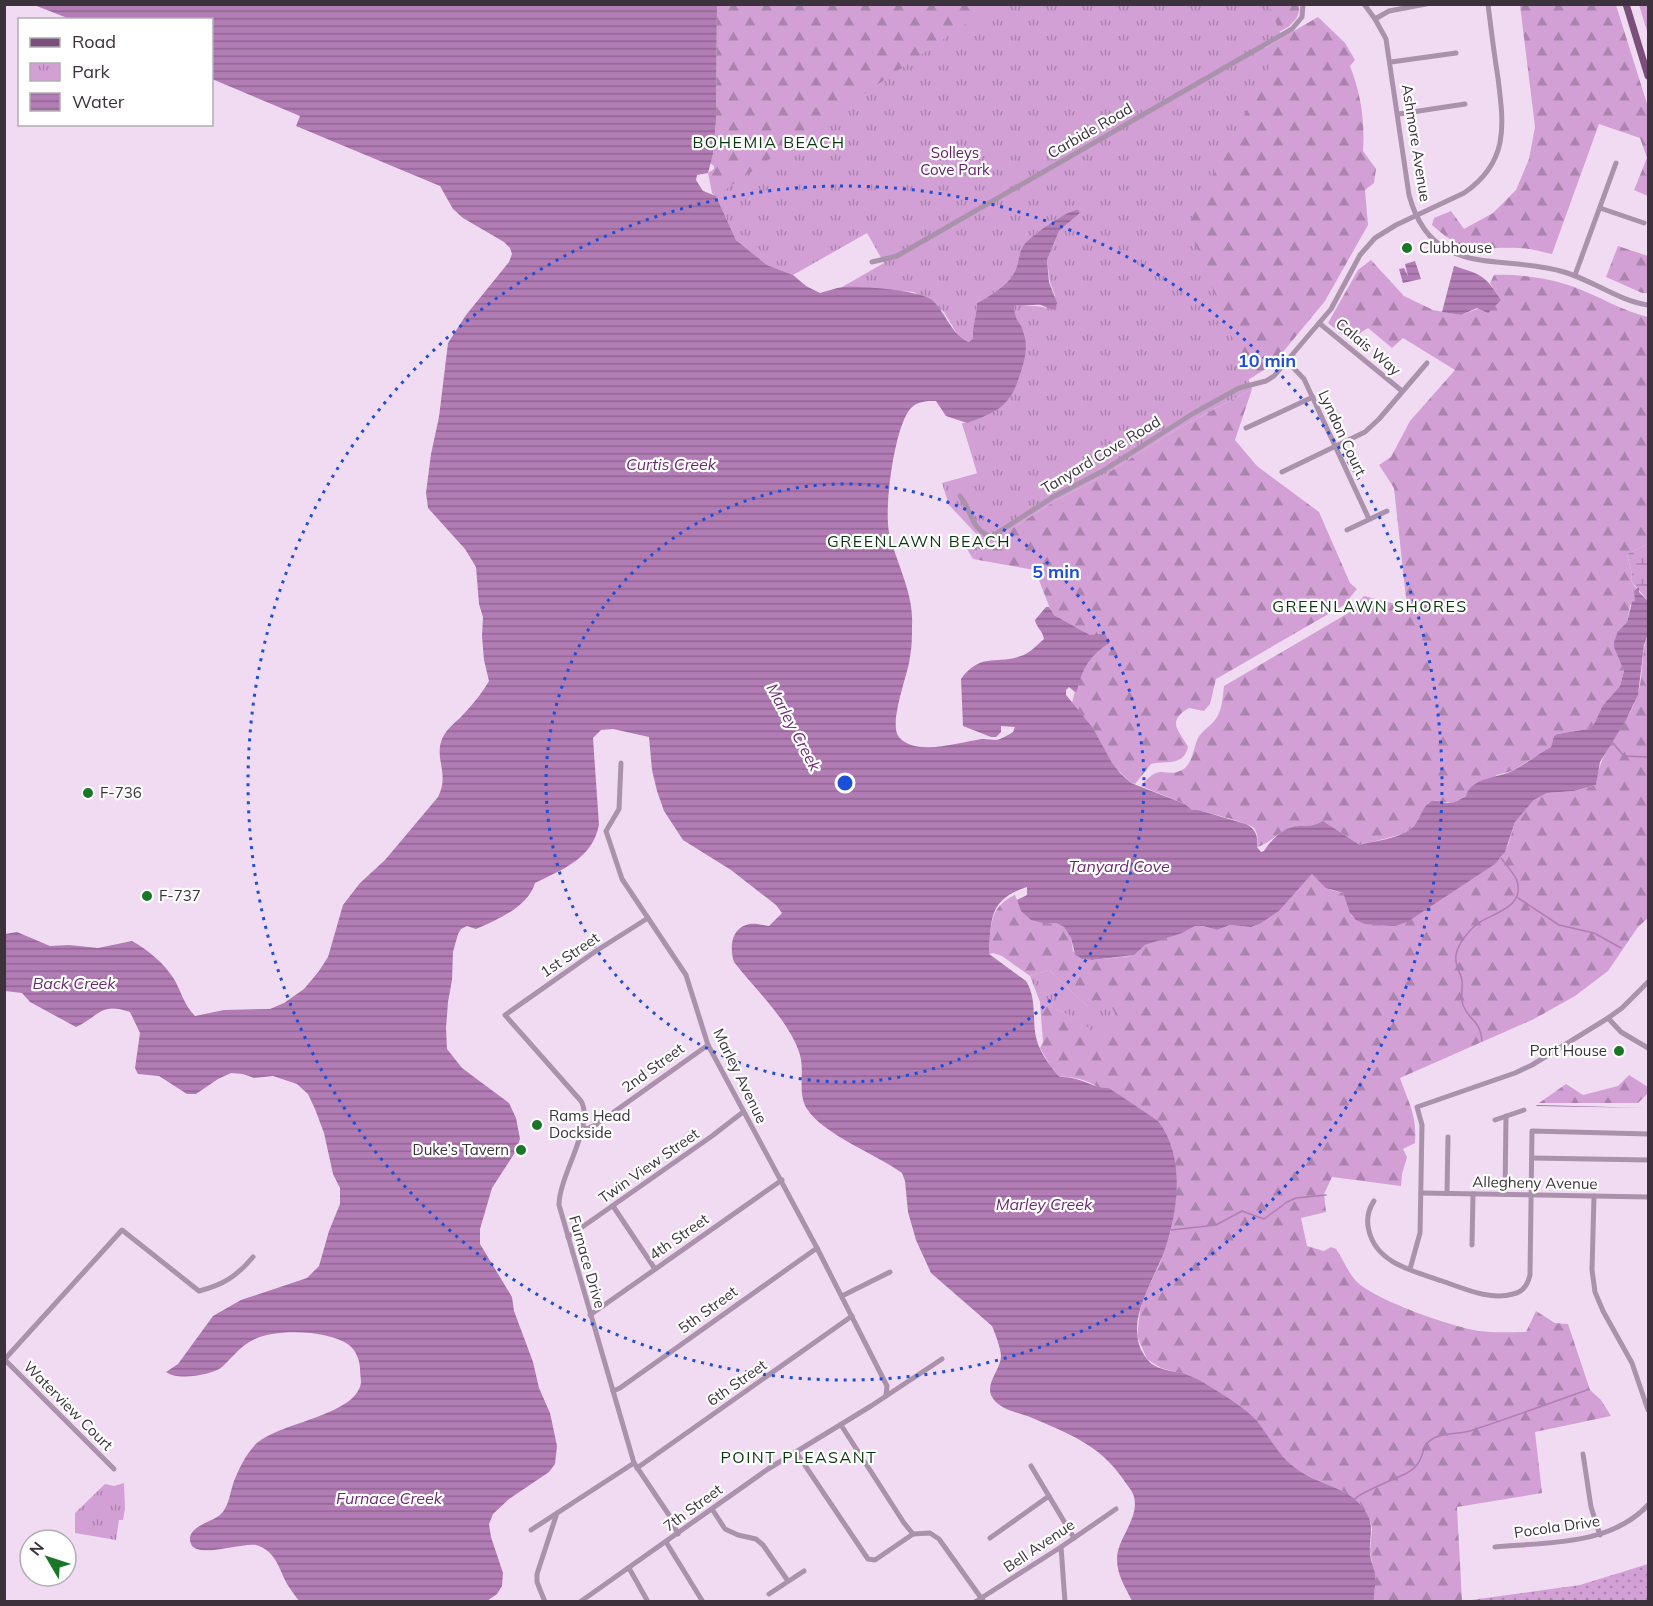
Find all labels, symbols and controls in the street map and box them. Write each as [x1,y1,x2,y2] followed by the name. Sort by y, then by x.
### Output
[18,18,213,126] legend
[72,30,116,53] text: Road
[72,60,111,83] text: Park
[1398,83,1435,203] street label: Ashmore Avenue
[72,90,125,113] text: Water
[1044,99,1136,163] street label: Carbide Road
[692,132,846,152] district label: BOHEMIA BEACH
[920,143,990,179] park label: Solleys Cove Park
[1419,238,1492,257] place label: Clubhouse
[1400,241,1414,255] marker: Clubhouse
[1332,314,1405,379] street label: Calais Way
[1238,349,1296,372] text: 10 min
[1314,387,1371,479] street label: Lyndon Court
[1038,412,1164,498] street label: Tanyard Cove Road
[626,454,717,474] water label: Curtis Creek
[827,531,1011,551] district label: GREENLAWN BEACH
[1032,560,1080,583] text: 5 min
[1272,596,1468,616] district label: GREENLAWN SHORES
[763,680,826,775] water label: Marley Creek
[835,773,855,793] centre of rings
[100,783,142,802] place label: F-736
[81,786,95,800] marker: F-736
[1068,856,1170,876] water label: Tanyard Cove
[159,886,201,905] place label: F-737
[140,889,154,903] marker: F-737
[537,928,603,981] street label: 1st Street
[32,973,116,993] water label: Back Creek
[709,1025,772,1126] street label: Marley Avenue
[618,1039,687,1096] street label: 2nd Street
[1530,1041,1607,1060] place label: Port House
[1612,1044,1626,1058] marker: Port House
[549,1106,631,1142] place label: Rams Head Dockside
[530,1118,544,1132] marker: Rams Head Dockside
[595,1124,702,1207] street label: Twin View Street
[412,1140,509,1159] place label: Duke’s Tavern
[514,1143,528,1157] marker: Duke’s Tavern
[1472,1172,1598,1193] street label: Allegheny Avenue
[996,1194,1093,1214] water label: Marley Creek
[645,1209,712,1264] street label: 4th Street
[565,1213,610,1310] street label: Furnace Drive
[674,1282,741,1337] street label: 5th Street
[703,1355,770,1410] street label: 6th Street
[20,1357,117,1454] street label: Waterview Court
[721,1447,877,1467] district label: POINT PLEASANT
[659,1480,726,1535] street label: 7th Street
[336,1488,443,1508] water label: Furnace Creek
[1513,1511,1601,1542] street label: Pocola Drive
[1000,1515,1078,1576] street label: Bell Avenue
[18,1528,78,1588] north arrow
[25,1538,48,1560] text: N

